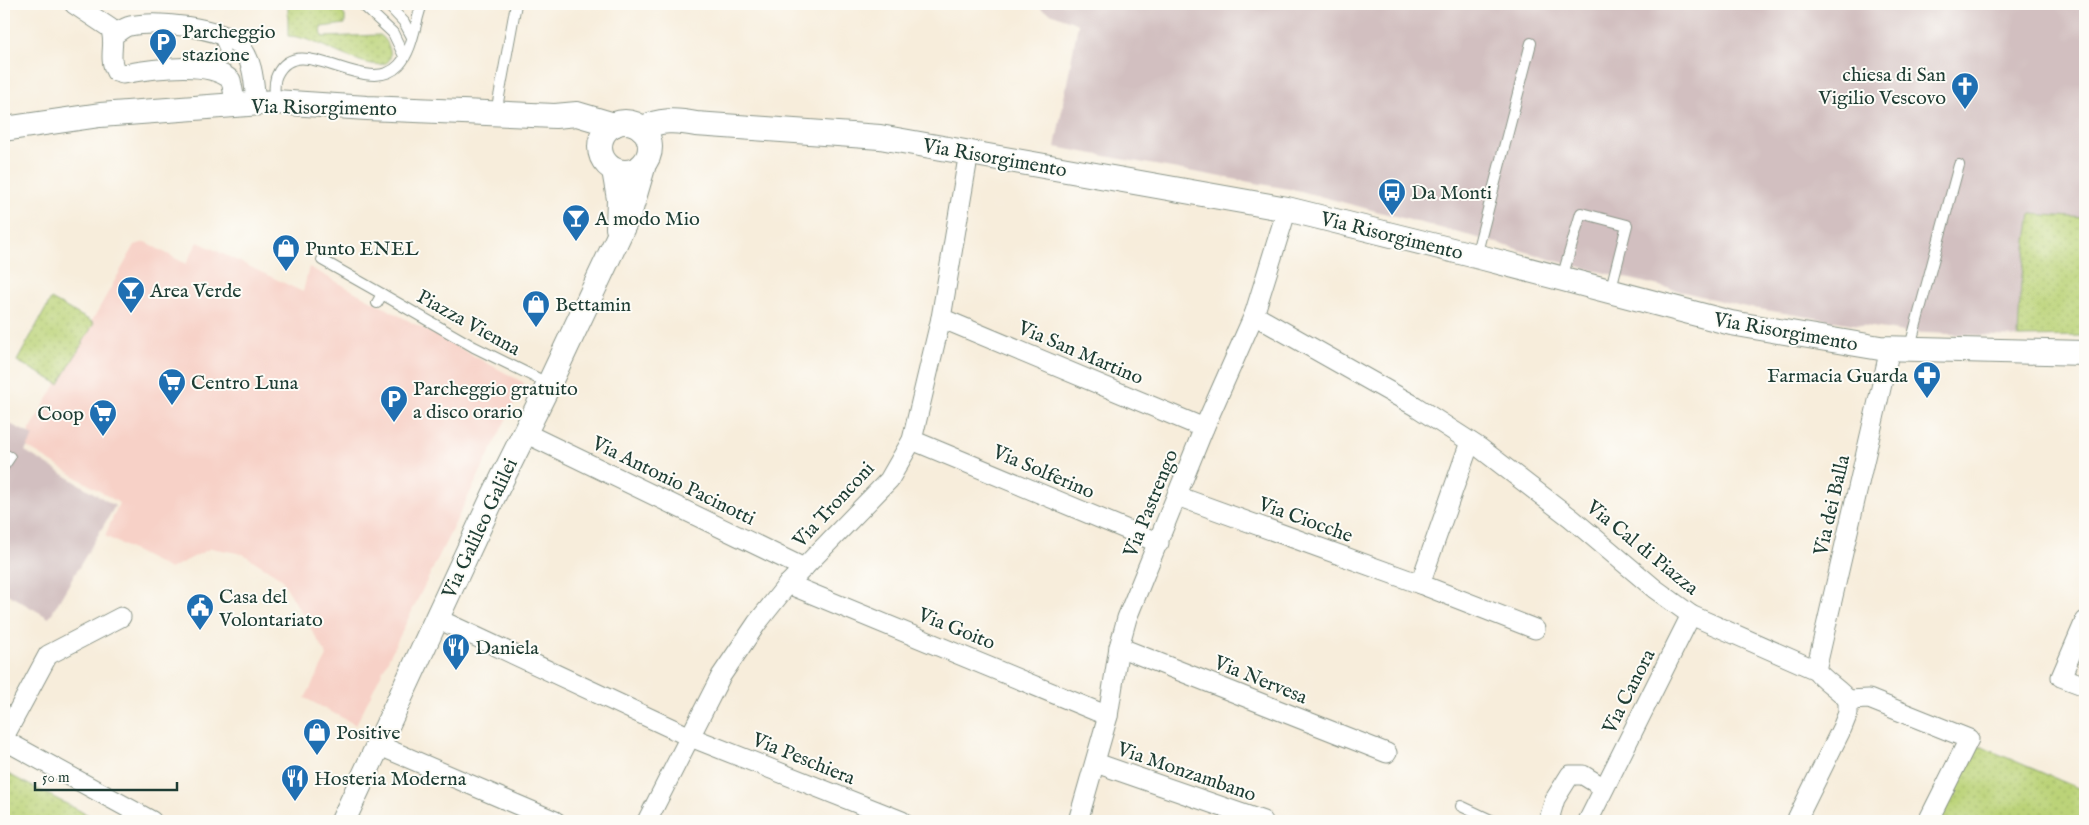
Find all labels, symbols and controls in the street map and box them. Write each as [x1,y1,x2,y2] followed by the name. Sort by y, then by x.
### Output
[182,20,276,68] place label: Parcheggio stazione
[148,27,178,66] parking icon: Parcheggio stazione
[1818,63,1946,111] place label: chiesa di San Vigilio Vescovo
[1950,71,1980,110] church icon: chiesa di San Vigilio Vescovo
[250,95,397,122] street label: Via Risorgimento
[920,133,1069,183] street label: Via Risorgimento
[1377,177,1407,216] bus stop icon: Da Monti
[1411,181,1492,206] place label: Da Monti
[561,203,591,242] bar icon: A modo Mio
[1317,206,1466,266] street label: Via Risorgimento
[594,207,700,232] place label: A modo Mio
[271,233,301,272] shop icon: Punto ENEL
[305,237,420,262] place label: Punto ENEL
[116,275,146,314] bar icon: Area Verde
[149,279,241,304] place label: Area Verde
[412,285,525,362] street label: Piazza Vienna
[521,289,551,328] shop icon: Bettamin
[555,293,632,318] place label: Bettamin
[1711,307,1860,357] street label: Via Risorgimento
[1013,315,1147,391] street label: Via San Martino
[1912,360,1942,399] pharmacy icon: Farmacia Guarda
[1767,364,1908,389] place label: Farmacia Guarda
[157,367,187,406] supermarket icon: Centro Luna
[191,371,299,396] place label: Centro Luna
[413,377,578,425] place label: Parcheggio gratuito a disco orario
[379,384,409,423] parking icon: Parcheggio gratuito a disco orario
[88,398,118,437] supermarket icon: Coop
[37,402,84,427] place label: Coop
[587,431,759,532] street label: Via Antonio Pacinotti
[988,439,1098,505] street label: Via Solferino
[1118,446,1184,562] street label: Via Pastrengo
[1809,452,1856,559] street label: Via dei Balla
[437,455,524,604] street label: Via Galileo Galilei
[787,457,880,554] street label: Via Tronconi
[1254,491,1356,549] street label: Via Ciocche
[1580,495,1704,601] street label: Via Cal di Piazza
[218,585,323,633] place label: Casa del Volontariato
[185,592,215,631] public building icon: Casa del Volontariato
[913,602,999,656] street label: Via Goito
[441,632,471,671] restaurant icon: Daniela
[475,636,539,661] place label: Daniela
[1597,645,1661,739] street label: Via Canora
[1209,650,1311,711] street label: Via Nervesa
[302,717,332,756] shop icon: Positive
[336,721,400,746] place label: Positive
[747,727,859,791] street label: Via Peschiera
[1113,737,1260,808] street label: Via Monzambano
[35,760,178,792] scale bar
[280,763,310,802] restaurant icon: Hosteria Moderna
[314,767,467,792] place label: Hosteria Moderna
[42,768,70,787] text: 50 m

